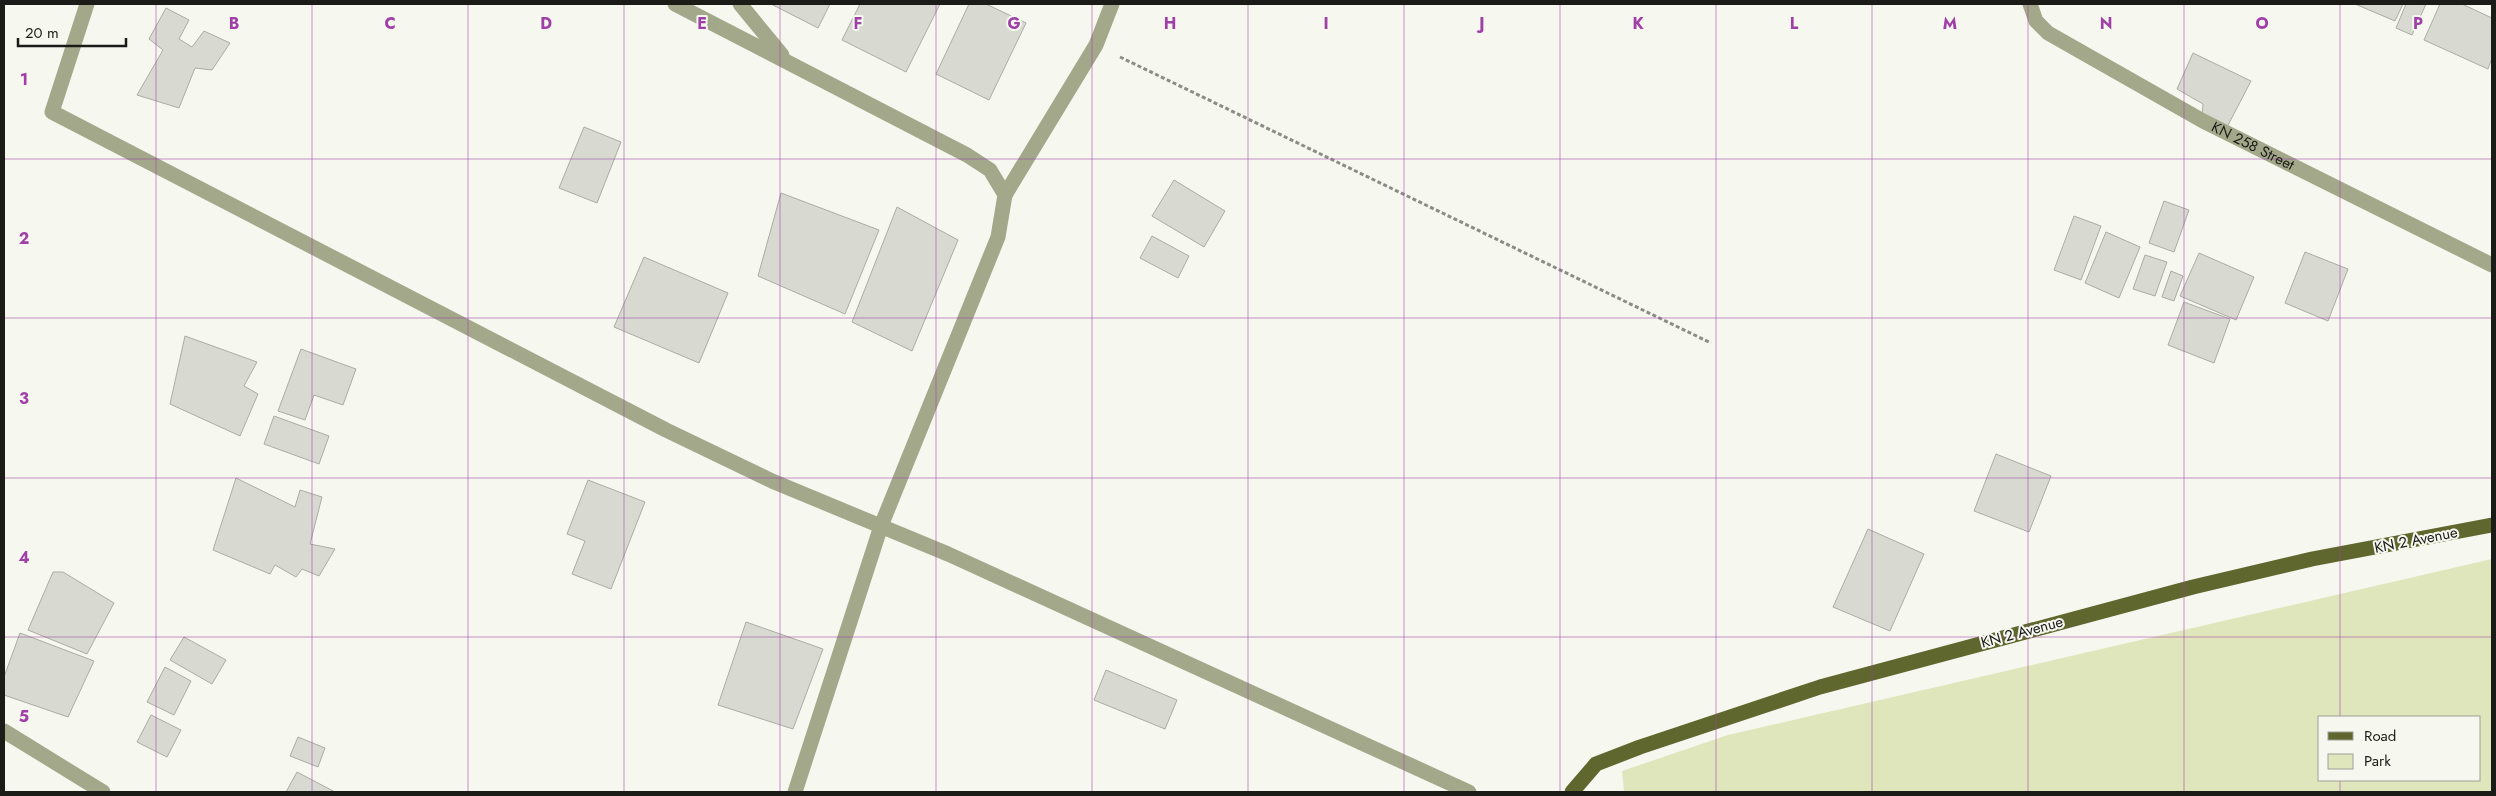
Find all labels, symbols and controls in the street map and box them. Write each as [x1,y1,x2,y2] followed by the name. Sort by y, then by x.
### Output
[229,12,239,35] text: B
[384,12,396,35] text: C
[540,12,552,35] text: D
[697,12,707,35] text: E
[854,12,862,35] text: F
[1007,12,1021,35] text: G
[1164,12,1176,35] text: H
[1323,12,1329,35] text: I
[1476,12,1485,35] text: J
[1632,12,1644,35] text: K
[1790,12,1799,35] text: L
[1943,12,1957,35] text: M
[2100,12,2112,35] text: N
[2255,12,2269,35] text: O
[2413,12,2423,35] text: P
[18,15,125,47] scale bar
[25,22,59,44] text: 20 m
[20,68,28,91] text: 1
[2208,116,2299,176] street label: KN 258 Street
[19,227,29,250] text: 2
[19,387,29,410] text: 3
[2372,521,2460,559] street label: KN 2 Avenue
[18,546,30,569] text: 4
[1978,610,2066,654] street label: KN 2 Avenue
[19,705,29,728] text: 5
[2318,716,2481,781] legend
[2364,725,2396,747] text: Road
[2364,750,2391,772] text: Park

